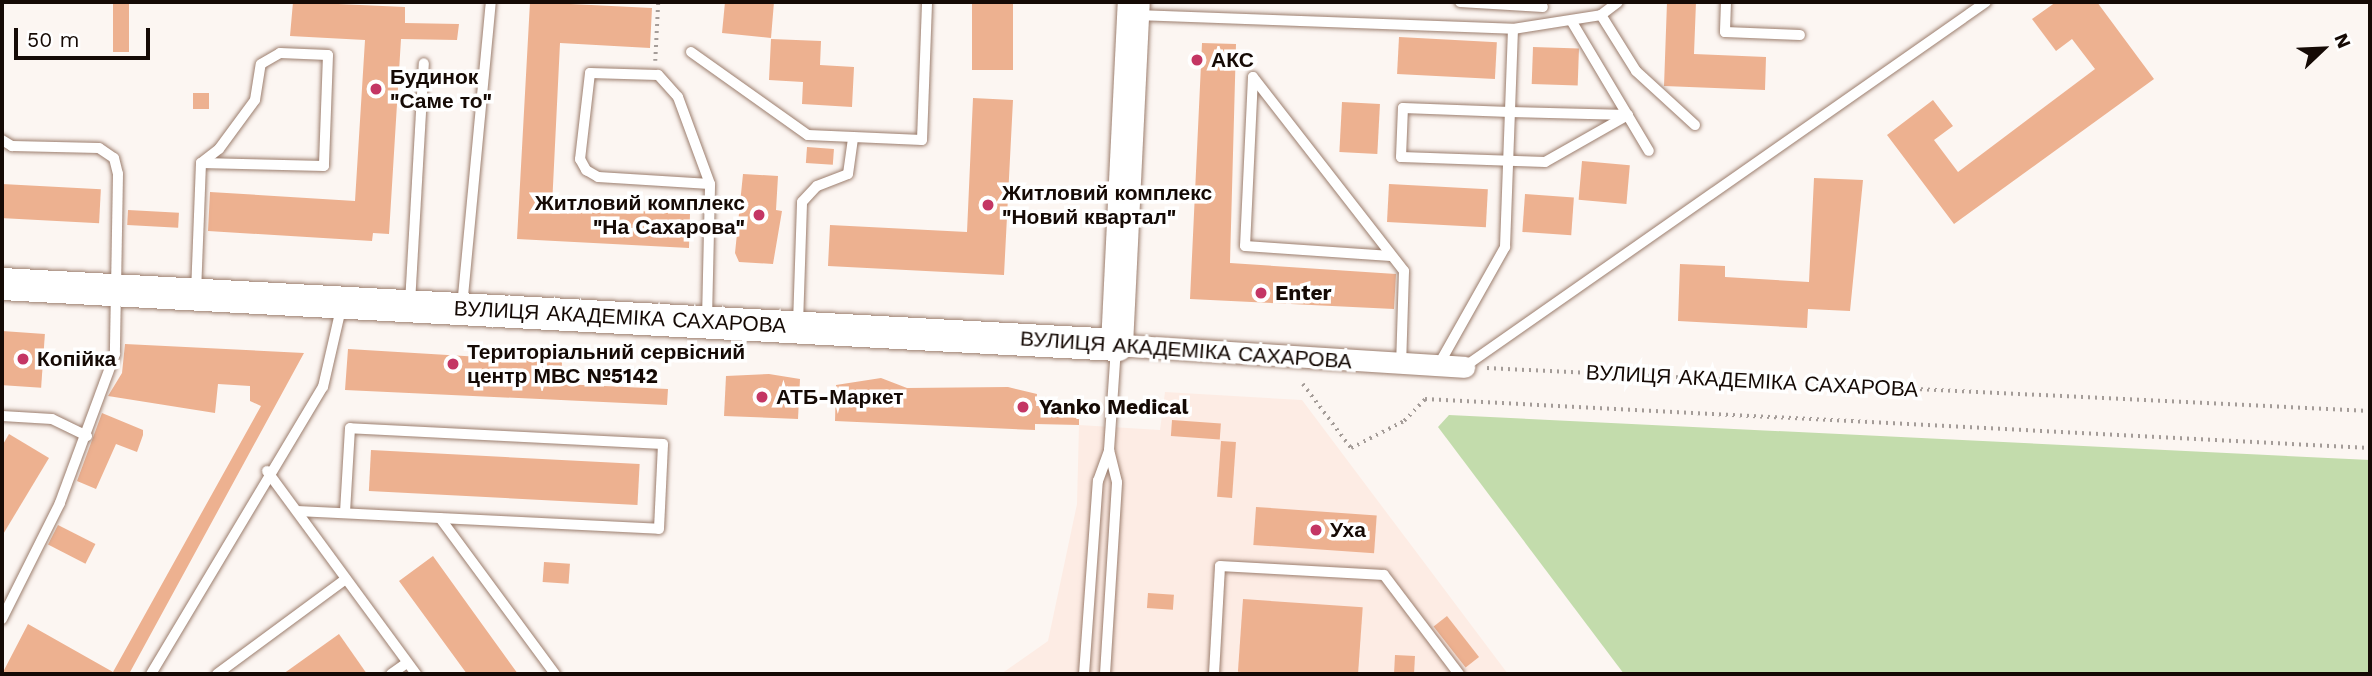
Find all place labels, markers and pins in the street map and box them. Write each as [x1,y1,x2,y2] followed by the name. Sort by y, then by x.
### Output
[1211,47,1254,73] place label: АКС
[1189,52,1205,68] marker: АКС
[390,64,492,114] place label: Будинок "Саме то"
[368,81,384,97] marker: Будинок "Саме то"
[1002,180,1212,230] place label: Житловий комплекс "Новий квартал"
[535,190,745,240] place label: Житловий комплекс "На Сахарова"
[980,197,996,213] marker: Житловий комплекс "Новий квартал"
[751,207,767,223] marker: Житловий комплекс "На Сахарова"
[1275,280,1332,306] place label: Enter
[1253,285,1269,301] marker: Enter
[467,339,745,389] place label: Територіальний сервісний центр МВС №5142
[37,346,116,372] place label: Копійка
[15,351,31,367] marker: Копійка
[445,356,461,372] marker: Територіальний сервісний центр МВС №5142
[776,384,904,410] place label: АТБ-Маркет
[754,389,770,405] marker: АТБ-Маркет
[1039,394,1188,420] place label: Yanko Medical
[1013,397,1033,417] marker: Yanko Medical
[1330,517,1366,543] place label: Уха
[1308,522,1324,538] marker: Уха

